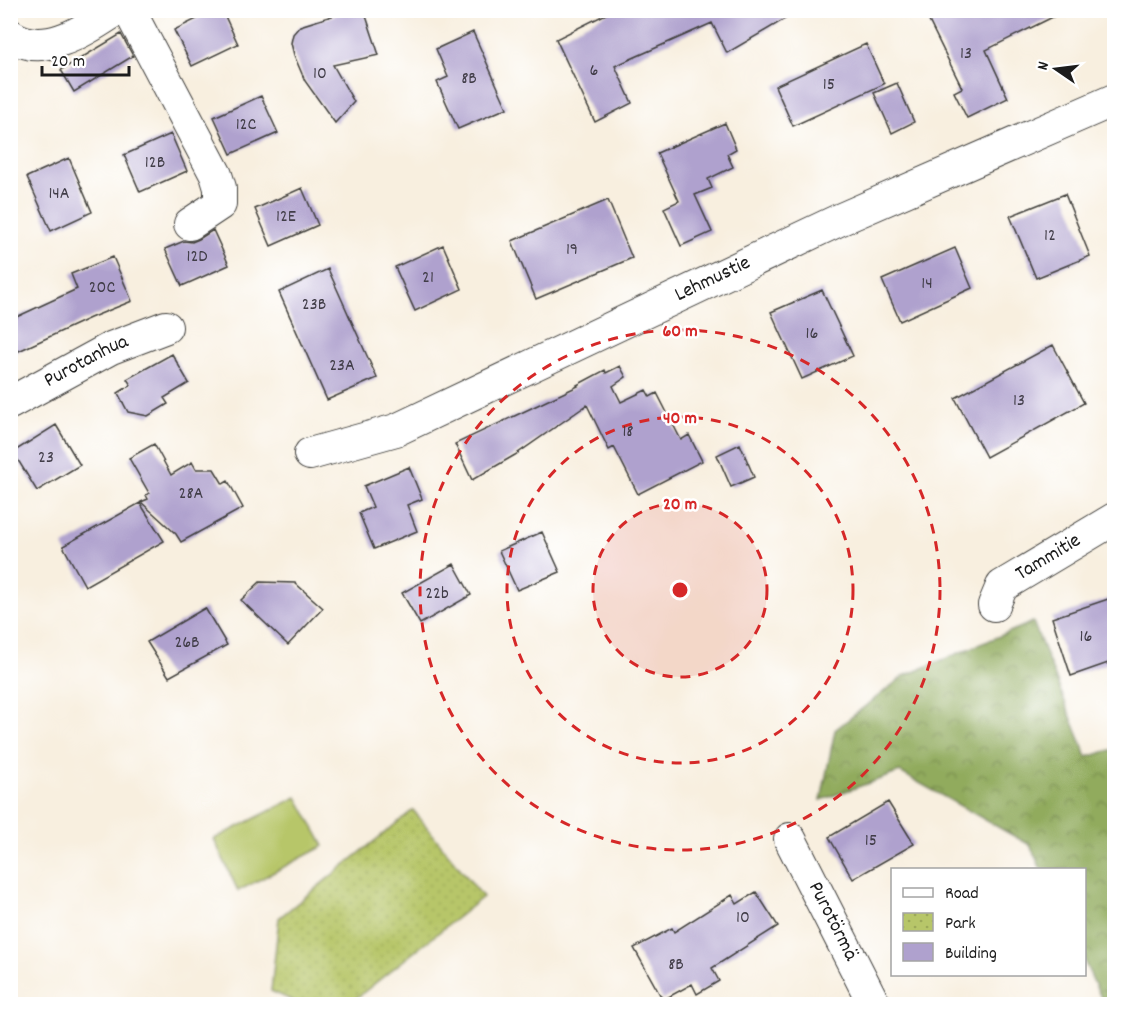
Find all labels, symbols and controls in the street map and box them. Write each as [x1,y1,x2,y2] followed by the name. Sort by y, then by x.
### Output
[42,39,129,77] scale bar
[1026,39,1086,99] north arrow
[960,42,972,67] house number: 13
[51,50,85,75] text: 20 m
[590,59,598,84] house number: 6
[1032,59,1056,73] text: N
[313,62,327,87] house number: 10
[461,67,477,92] house number: 8B
[823,73,835,98] house number: 15
[236,113,256,138] house number: 12C
[145,151,165,176] house number: 12B
[48,182,70,207] house number: 14A
[276,205,296,230] house number: 12E
[1044,224,1056,249] house number: 12
[566,238,578,263] house number: 19
[186,245,208,270] house number: 12D
[670,249,756,311] street label: Lehmustie
[422,266,434,291] house number: 21
[921,272,933,297] house number: 14
[89,276,115,301] house number: 20C
[302,293,326,318] house number: 23B
[662,320,698,345] text: 60 m
[806,322,818,347] house number: 16
[39,327,134,396] street label: Purotanhua
[329,354,355,379] house number: 23A
[1013,389,1025,414] house number: 13
[663,407,697,432] text: 40 m
[622,420,634,445] house number: 18
[38,446,54,471] house number: 23
[179,482,204,507] house number: 28A
[663,493,697,518] text: 20 m
[1010,527,1087,589] street label: Tammitie
[670,580,690,600] centre of rings
[425,582,449,607] house number: 22b
[1080,625,1092,650] house number: 16
[174,631,200,656] house number: 26B
[865,829,877,854] house number: 15
[891,868,1086,976] legend
[799,877,865,967] street label: Purotörmä
[945,882,979,907] text: Road
[736,906,750,931] house number: 10
[945,912,976,937] text: Park
[945,942,997,967] text: Building
[668,953,684,978] house number: 8B

